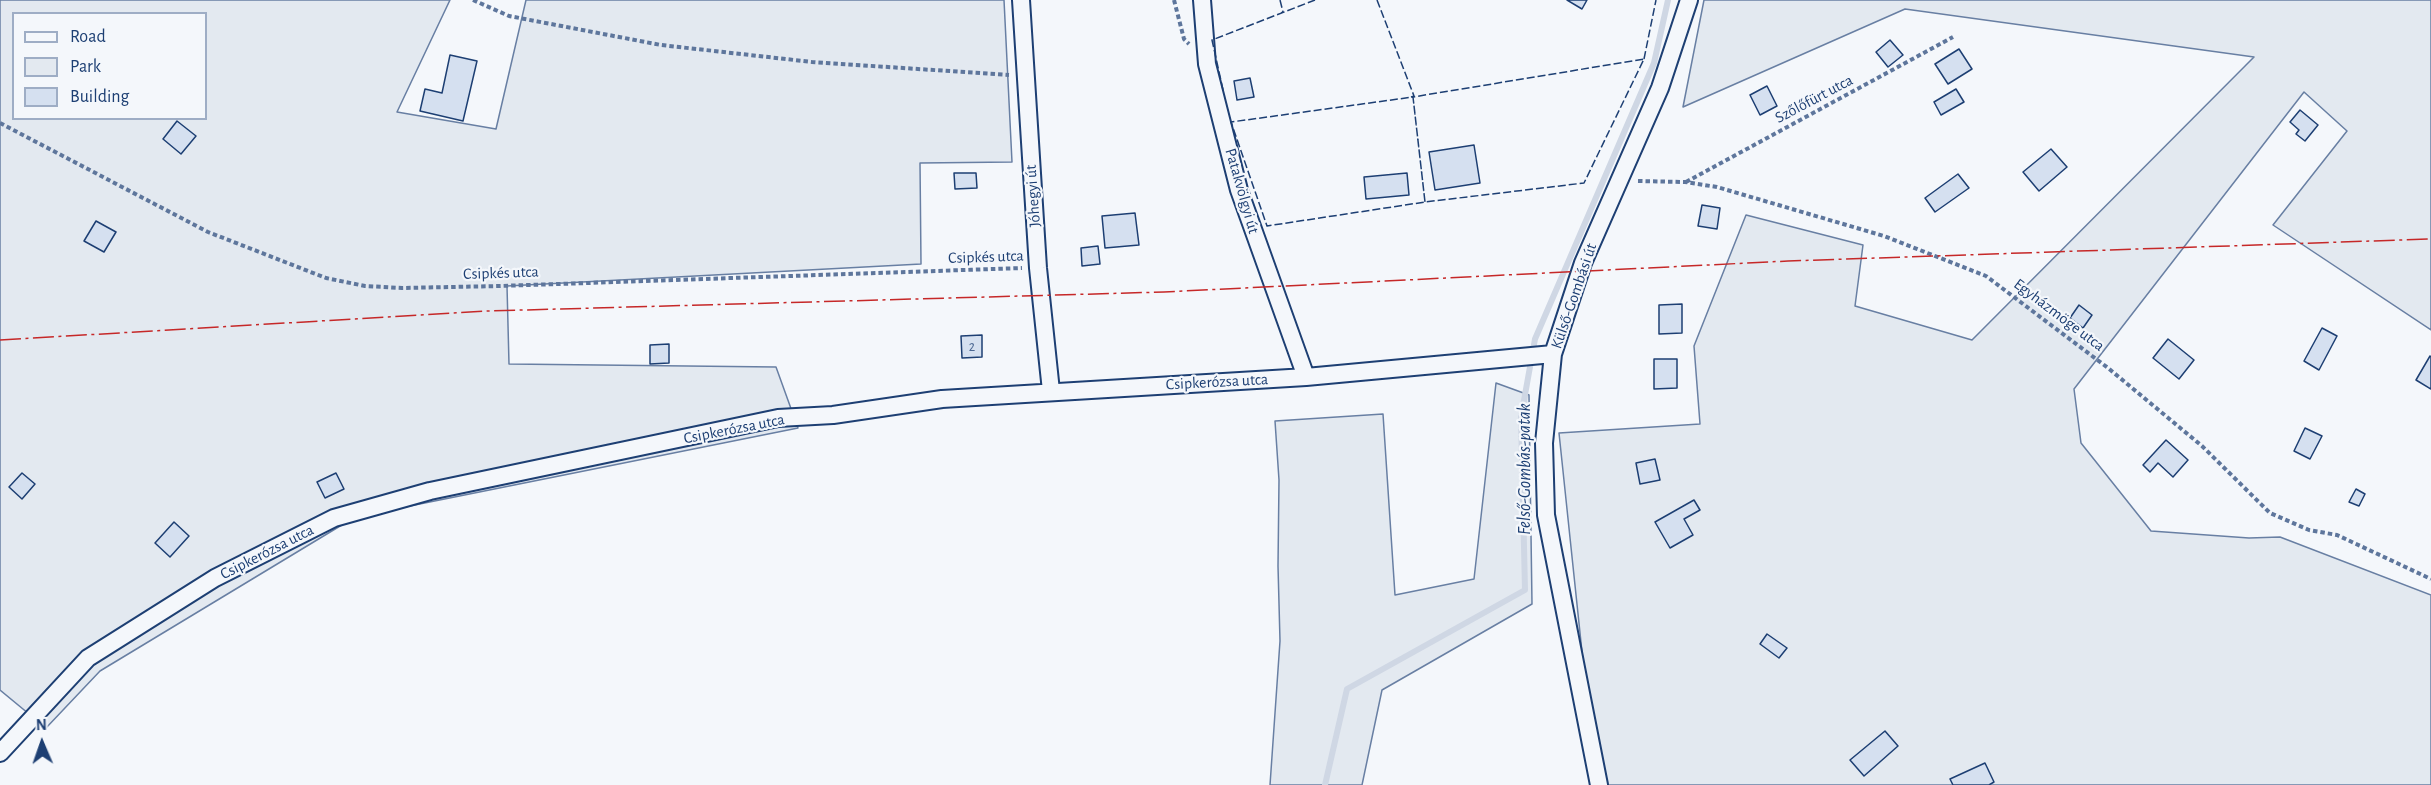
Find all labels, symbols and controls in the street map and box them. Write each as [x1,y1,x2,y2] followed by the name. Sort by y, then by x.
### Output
[12,12,207,120] legend
[70,28,106,46] text: Road
[70,58,101,76] text: Park
[1772,70,1856,128] street label: Szőlőfürt utca
[70,88,129,106] text: Building
[1221,146,1263,236] street label: Patakvölgyi út
[1021,164,1045,228] street label: Jóhegyi út
[1547,241,1601,351] street label: Külső-Gombási út
[948,246,1024,268] street label: Csipkés utca
[463,262,539,284] street label: Csipkés utca
[2010,275,2108,355] street label: Egyházmöge utca
[969,339,975,355] house number: 2
[1165,370,1269,394] street label: Csipkerózsa utca
[1514,403,1536,535] water label: Felső-Gombás-patak
[682,410,786,448] street label: Csipkerózsa utca
[217,520,317,584] street label: Csipkerózsa utca
[12,713,72,773] north arrow
[36,717,47,733] text: N

